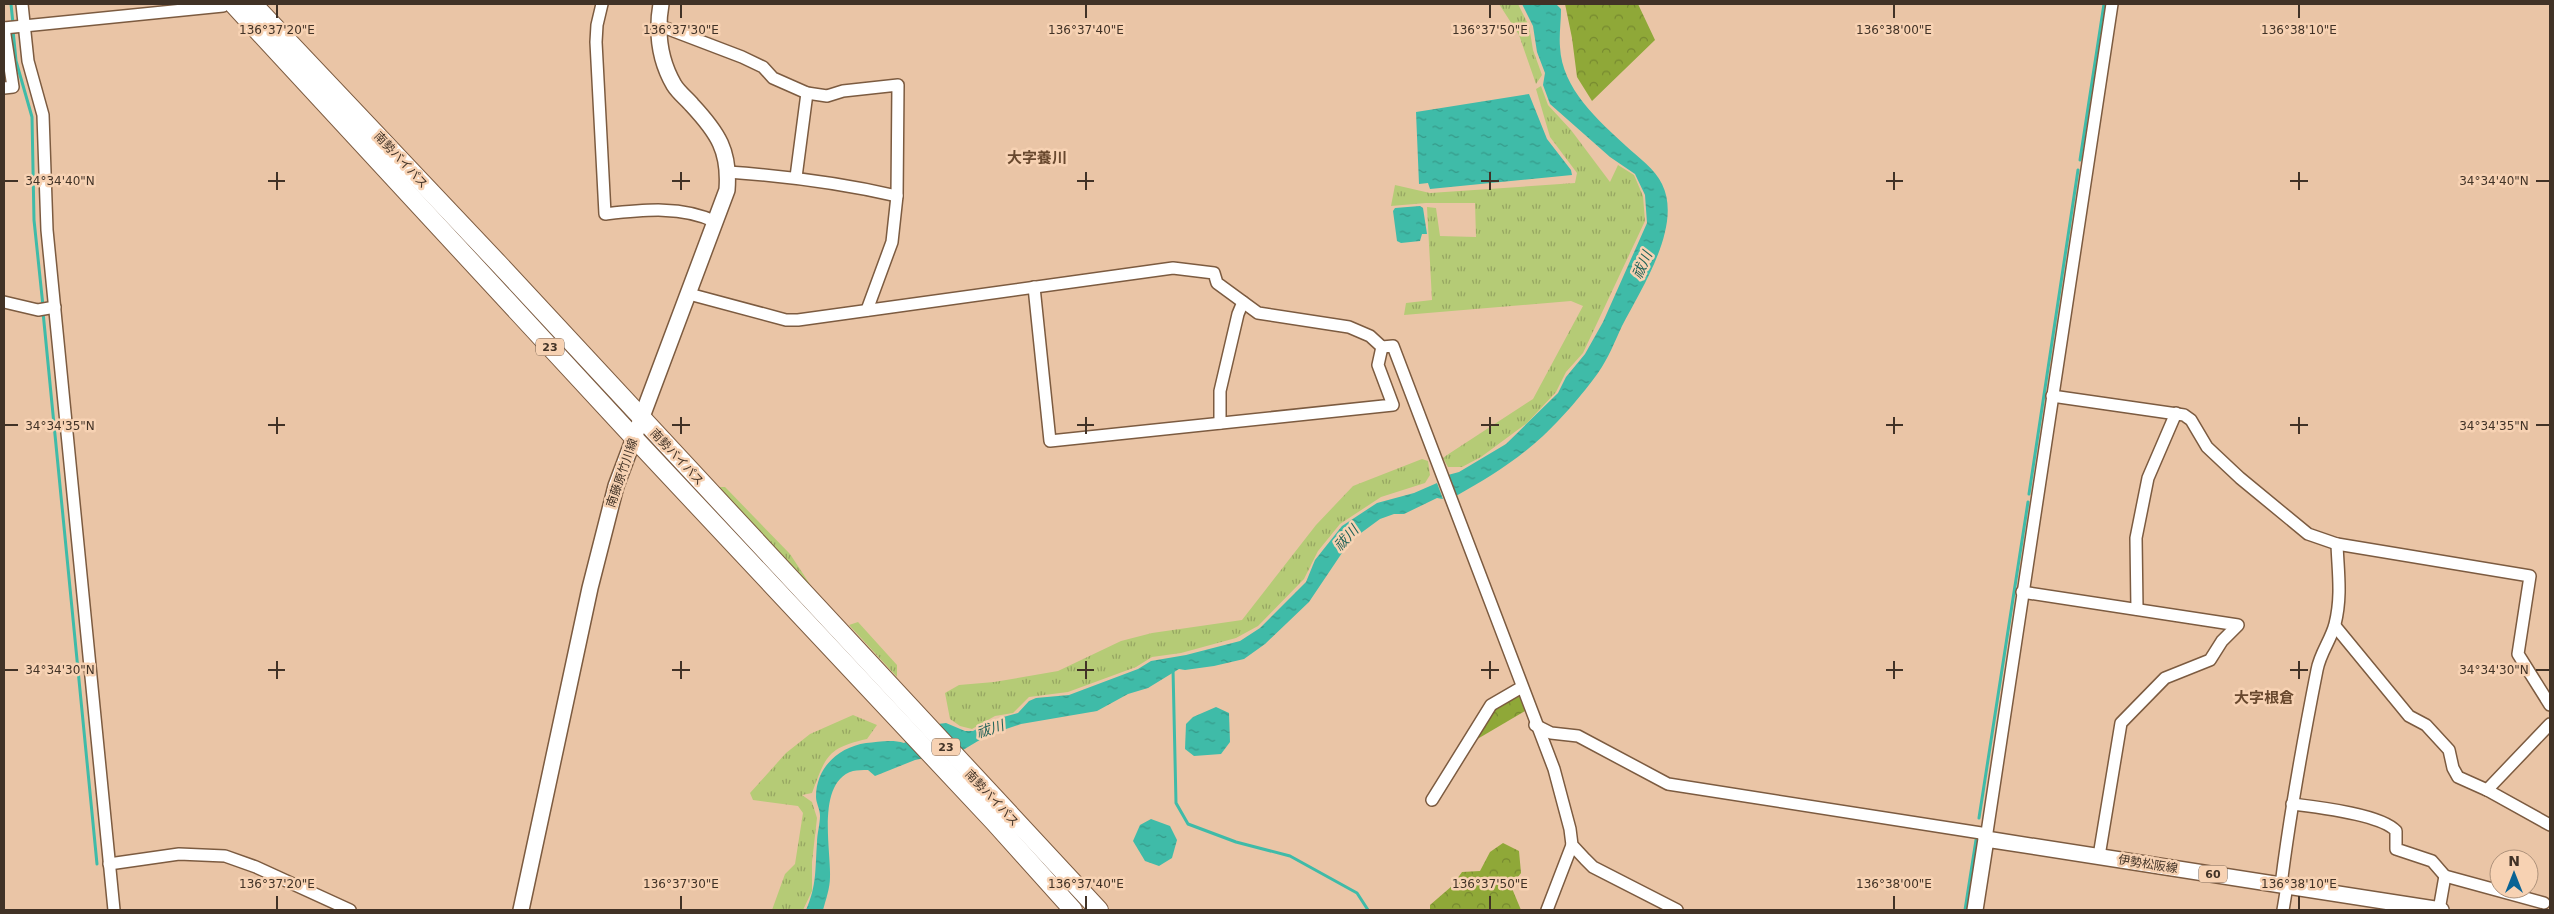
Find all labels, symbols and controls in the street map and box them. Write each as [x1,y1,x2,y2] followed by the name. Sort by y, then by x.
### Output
[239,23,315,37] text: 136°37'20"E
[643,23,719,37] text: 136°37'30"E
[1048,23,1124,37] text: 136°37'40"E
[1452,23,1528,37] text: 136°37'50"E
[1856,23,1932,37] text: 136°38'00"E
[2261,23,2337,37] text: 136°38'10"E
[371,129,431,191] street label: 南勢バイパス
[1007,149,1067,167] district label: 大字養川
[25,174,95,188] text: 34°34'40"N
[2459,174,2529,188] text: 34°34'40"N
[1629,247,1656,281] water label: 祓川
[536,338,564,356] road number: 23
[25,419,95,433] text: 34°34'35"N
[2459,419,2529,433] text: 34°34'35"N
[647,426,707,488] street label: 南勢バイパス
[604,437,640,509] street label: 南藤原竹川線
[1331,521,1363,554] water label: 祓川
[25,663,95,677] text: 34°34'30"N
[2459,663,2529,677] text: 34°34'30"N
[2234,689,2294,707] district label: 大字根倉
[974,716,1008,741] water label: 祓川
[932,739,960,756] road number: 23
[962,767,1022,829] street label: 南勢バイパス
[2489,849,2539,899] north arrow
[2117,852,2179,876] street label: 伊勢松阪線
[2508,853,2520,869] text: N
[2199,866,2227,882] road number: 60
[239,877,315,891] text: 136°37'20"E
[643,877,719,891] text: 136°37'30"E
[1048,877,1124,891] text: 136°37'40"E
[1452,877,1528,891] text: 136°37'50"E
[1856,877,1932,891] text: 136°38'00"E
[2261,877,2337,891] text: 136°38'10"E

